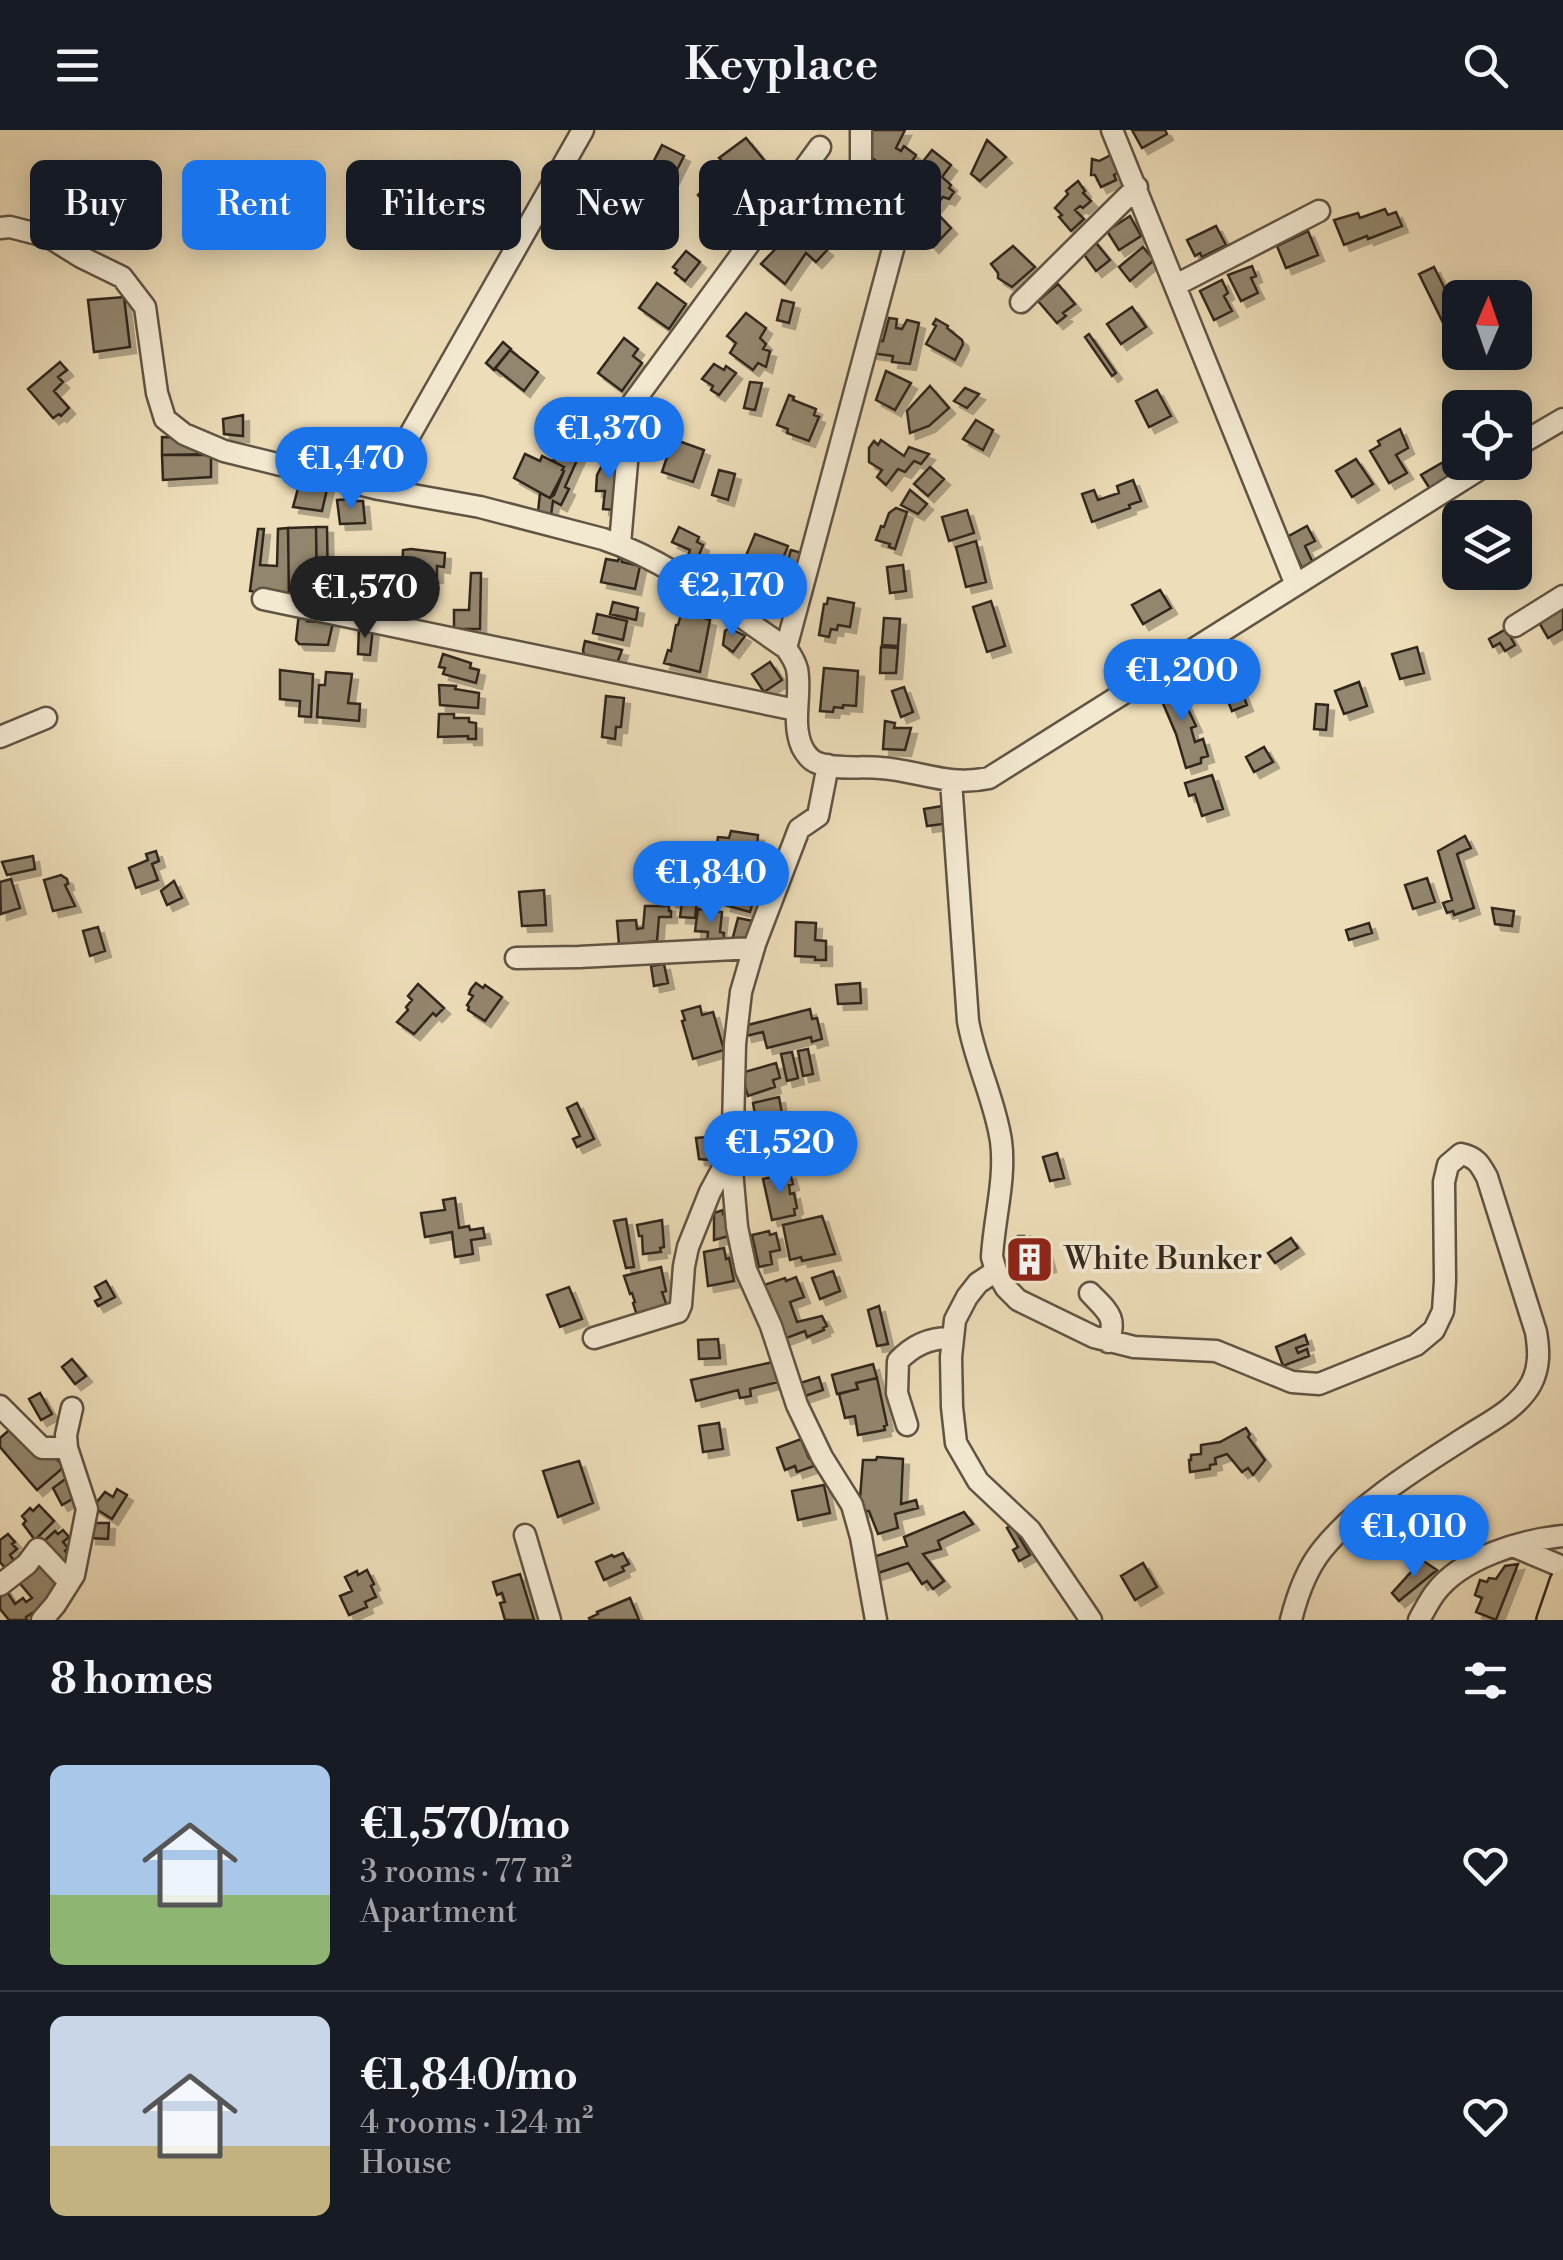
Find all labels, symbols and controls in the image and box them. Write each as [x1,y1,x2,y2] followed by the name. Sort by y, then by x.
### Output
[685,37,878,94] text: Keyplace
[50,38,105,93] icon: menu
[1458,38,1513,93] icon: search
[30,160,162,250] chip: Buy
[182,160,326,250] chip: Rent
[346,160,521,250] chip: Filters
[541,160,679,250] chip: New
[699,160,941,250] chip: Apartment
[1442,280,1532,370] north arrow
[1442,280,1532,590] map controls
[1442,390,1532,480] button: locate
[528,397,690,482] pin: €1,370
[556,409,662,449] text: €1,370
[270,427,432,512] pin: €1,470
[297,439,405,479] text: €1,470
[1442,500,1532,590] button: layers
[651,554,813,639] pin: €2,170
[284,556,446,641] pin: €1,570
[679,566,785,606] text: €2,170
[312,568,418,608] text: €1,570
[1101,639,1263,724] pin: €1,200
[1126,651,1238,691] text: €1,200
[630,841,792,926] pin: €1,840
[655,853,767,893] text: €1,840
[699,1111,861,1196] pin: €1,520
[725,1123,835,1163] text: €1,520
[1003,1233,1055,1285] building icon: White Bunker
[1063,1239,1263,1279] place label: White Bunker
[1333,1495,1495,1580] pin: €1,010
[1361,1507,1467,1547] text: €1,010
[1458,1653,1513,1708] icon: filters
[50,1654,213,1707] text: 8 homes
[360,1799,571,1852] text: €1,570/mo
[130,1805,250,1925] icon: home
[1458,1838,1513,1893] icon: heart
[360,1852,572,1892] text: 3 rooms · 77 m²
[360,1892,517,1932] text: Apartment
[360,2050,578,2103] text: €1,840/mo
[130,2056,250,2176] icon: home
[1458,2089,1513,2144] icon: heart
[360,2103,593,2143] text: 4 rooms · 124 m²
[360,2143,452,2183] text: House

